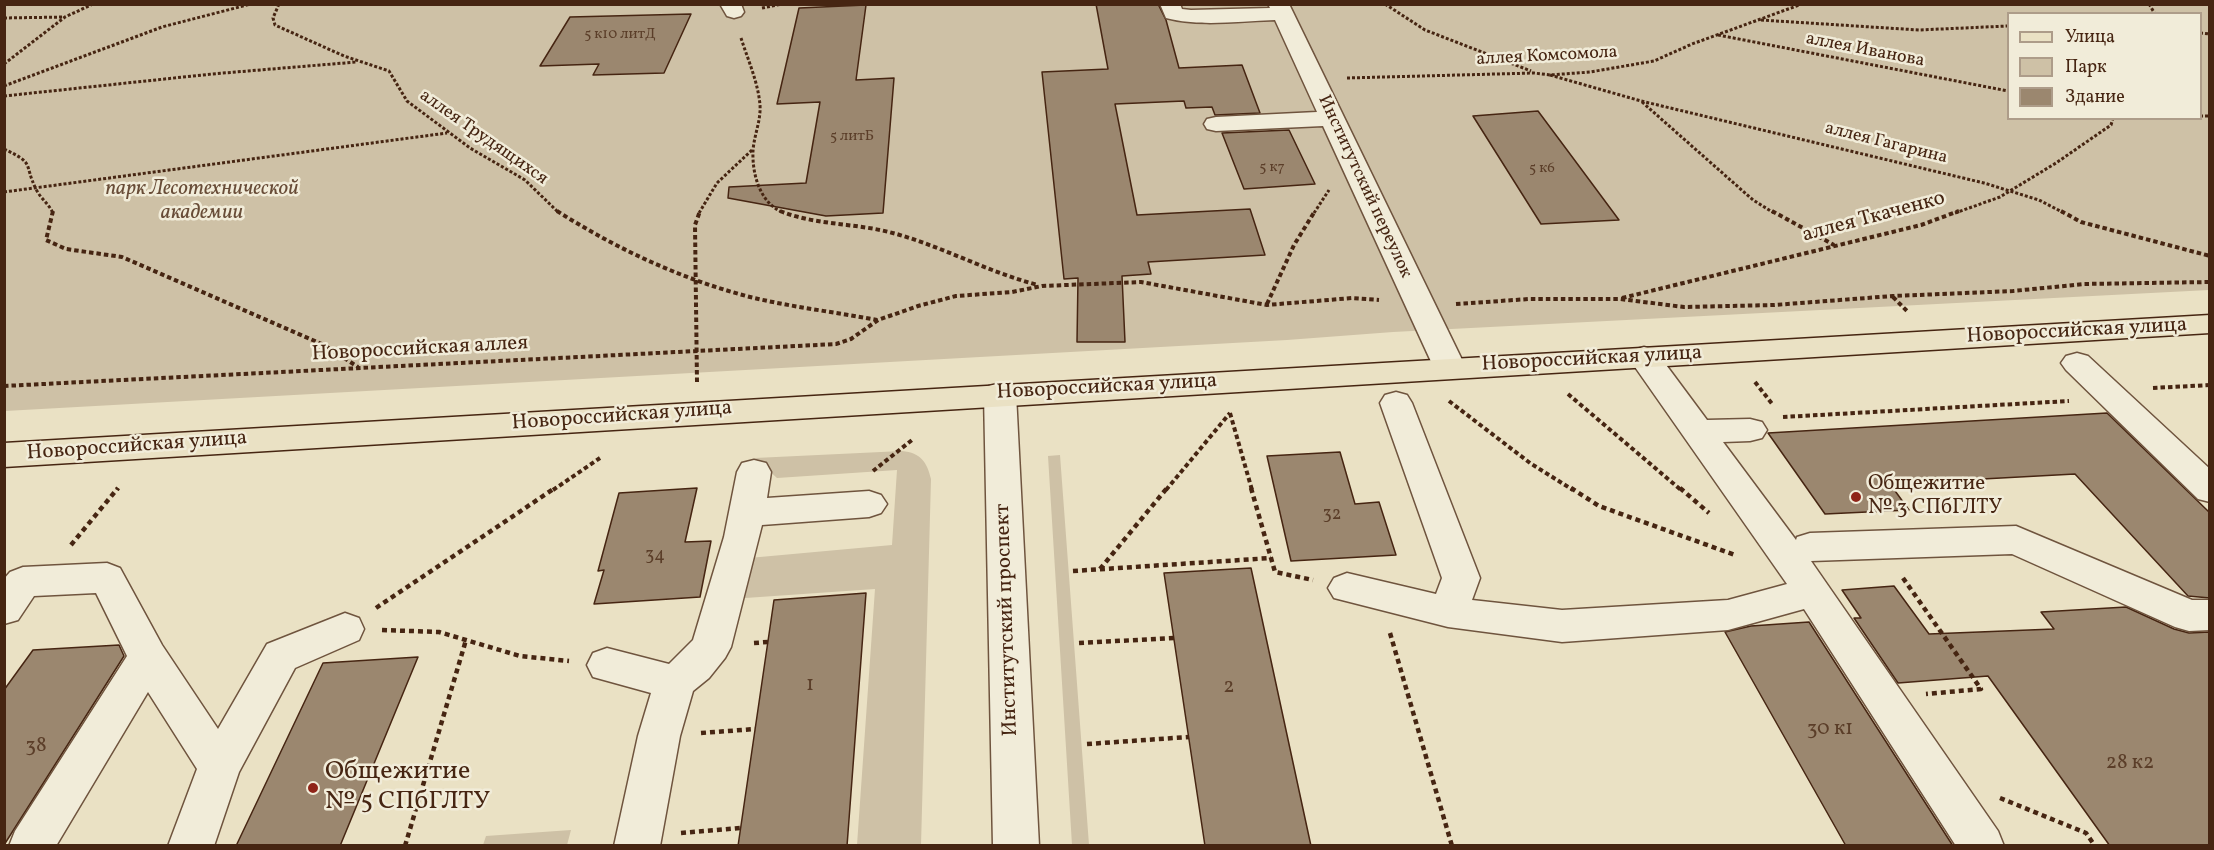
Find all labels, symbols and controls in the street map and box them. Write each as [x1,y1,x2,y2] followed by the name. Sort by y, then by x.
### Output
[2007,12,2202,120] legend
[2065,25,2115,50] text: Улица
[584,26,656,44] house number: 5 к10 литД
[1804,29,1926,73] street label: аллея Иванова
[1476,43,1618,71] street label: аллея Комсомола
[2065,55,2107,80] text: Парк
[2065,85,2125,110] text: Здание
[415,86,551,190] street label: аллея Трудящихся
[1312,92,1416,282] street label: Институтский переулок
[1822,118,1950,170] street label: аллея Гагарина
[830,128,874,146] house number: 5 литБ
[1259,159,1285,177] house number: 5 к7
[1529,160,1555,178] house number: 5 к6
[105,177,299,227] park label: парк Лесотехнической академии
[1800,187,1948,249] street label: аллея Ткаченко
[1966,314,2188,350] street label: Новороссийская улица
[311,332,529,368] street label: Новороссийская аллея
[1481,342,1703,378] street label: Новороссийская улица
[996,370,1218,406] street label: Новороссийская улица
[511,397,733,437] street label: Новороссийская улица
[26,427,248,467] street label: Новороссийская улица
[1868,472,2002,522] place label: Общежитие № 3 СПбГЛТУ
[1849,490,1863,504] marker: Общежитие № 3 СПбГЛТУ
[991,503,1025,737] street label: Институтский проспект
[1323,505,1341,527] house number: 32
[645,546,665,568] house number: 34
[806,673,814,699] house number: 1
[1223,675,1235,701] house number: 2
[1807,717,1853,743] house number: 30 к1
[25,734,47,760] house number: 38
[2106,751,2154,777] house number: 28 к2
[325,757,490,819] place label: Общежитие № 5 СПбГЛТУ
[306,781,320,795] marker: Общежитие № 5 СПбГЛТУ

